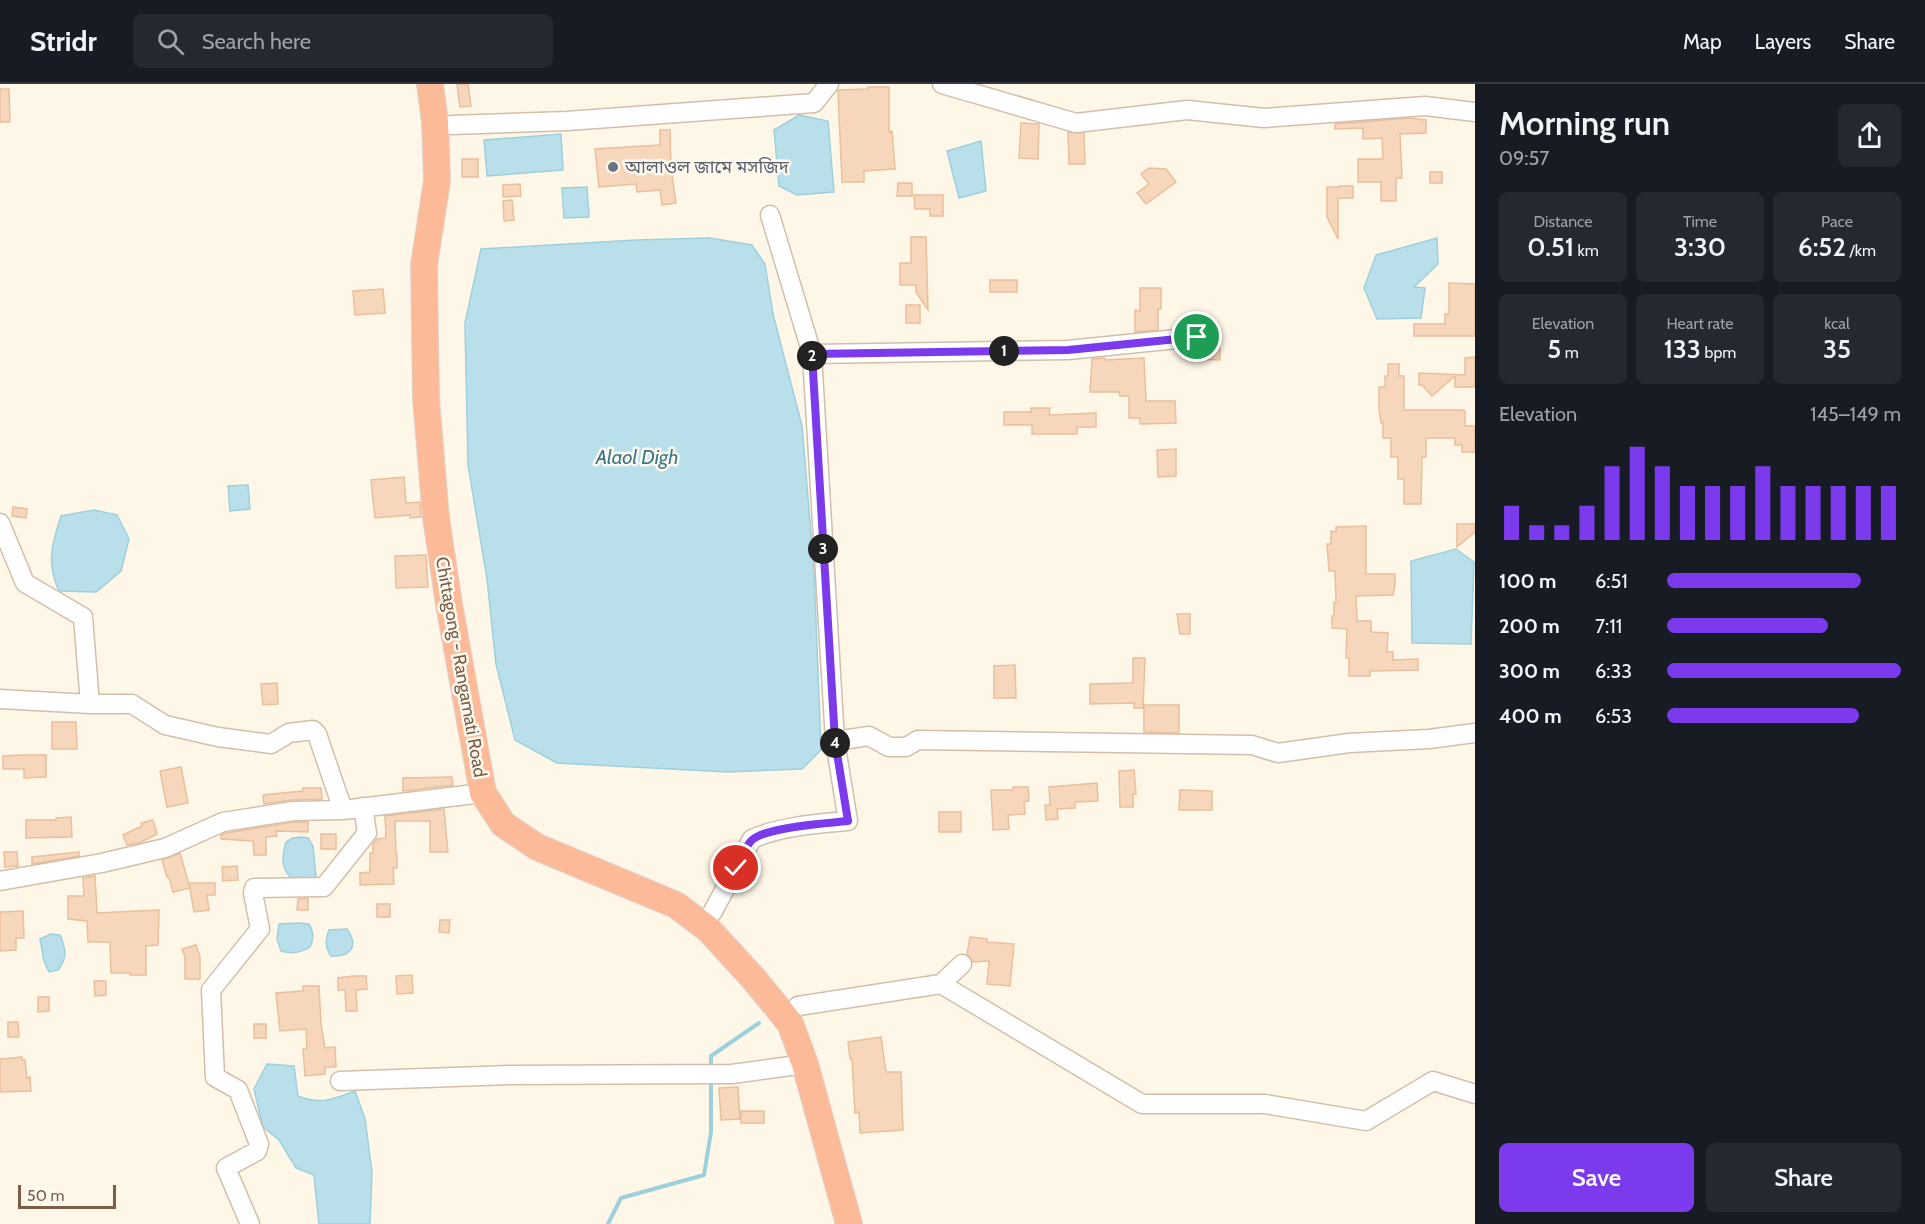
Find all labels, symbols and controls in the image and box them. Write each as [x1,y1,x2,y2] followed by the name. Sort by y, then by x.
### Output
[133,14,553,68] search box
[30,24,97,58] text: Stridr
[154,25,187,58] icon: search
[202,28,311,55] text: Search here
[1683,29,1722,54] text: Map
[1755,29,1811,54] text: Layers
[1844,29,1895,54] text: Share
[1499,103,1670,143] text: Morning run
[1838,104,1901,167] button: share
[1499,146,1549,170] text: 09:57
[624,156,790,178] place label: আলাওল জামে মসজিদ
[606,160,620,174] marker: আলাওল জামে মসজিদ
[1534,212,1592,231] text: Distance
[1683,212,1717,231] text: Time
[1821,212,1853,231] text: Pace
[1527,231,1574,263] text: 0.51
[1674,231,1726,263] text: 3:30
[1798,231,1846,263] text: 6:52
[1574,241,1599,260] text: km
[1846,241,1876,260] text: /km
[1171,311,1222,362] pin
[1532,314,1594,333] text: Elevation
[1667,314,1733,333] text: Heart rate
[1824,314,1850,333] text: kcal
[1180,320,1213,353] icon: arrive
[1547,333,1561,365] text: 5
[1664,333,1701,365] text: 133
[1823,333,1851,365] text: 35
[989,336,1019,366] pin: 1
[797,341,827,371] pin: 2
[1001,341,1007,360] text: 1
[1561,343,1579,362] text: m
[1701,343,1736,362] text: bpm
[808,346,816,365] text: 2
[1499,402,1577,426] text: Elevation
[1810,402,1901,426] text: 145–149 m
[595,445,678,469] water label: Alaol Digh
[808,534,838,564] pin: 3
[819,539,827,558] text: 3
[431,555,491,779] street label: Chittagong - Rangamati Road
[1499,569,1557,593] text: 100 m
[1595,569,1628,593] text: 6:51
[1499,614,1560,638] text: 200 m
[1595,614,1622,638] text: 7:11
[1499,659,1560,683] text: 300 m
[1595,659,1632,683] text: 6:33
[1499,704,1562,728] text: 400 m
[1595,704,1632,728] text: 6:53
[820,728,850,758] pin: 4
[830,733,840,752] text: 4
[710,842,761,893] pin
[719,851,752,884] icon: check
[1499,1143,1694,1212] button: Save
[1706,1143,1901,1212] button: Share
[18,1182,116,1210] scale bar
[27,1186,64,1205] text: 50 m

